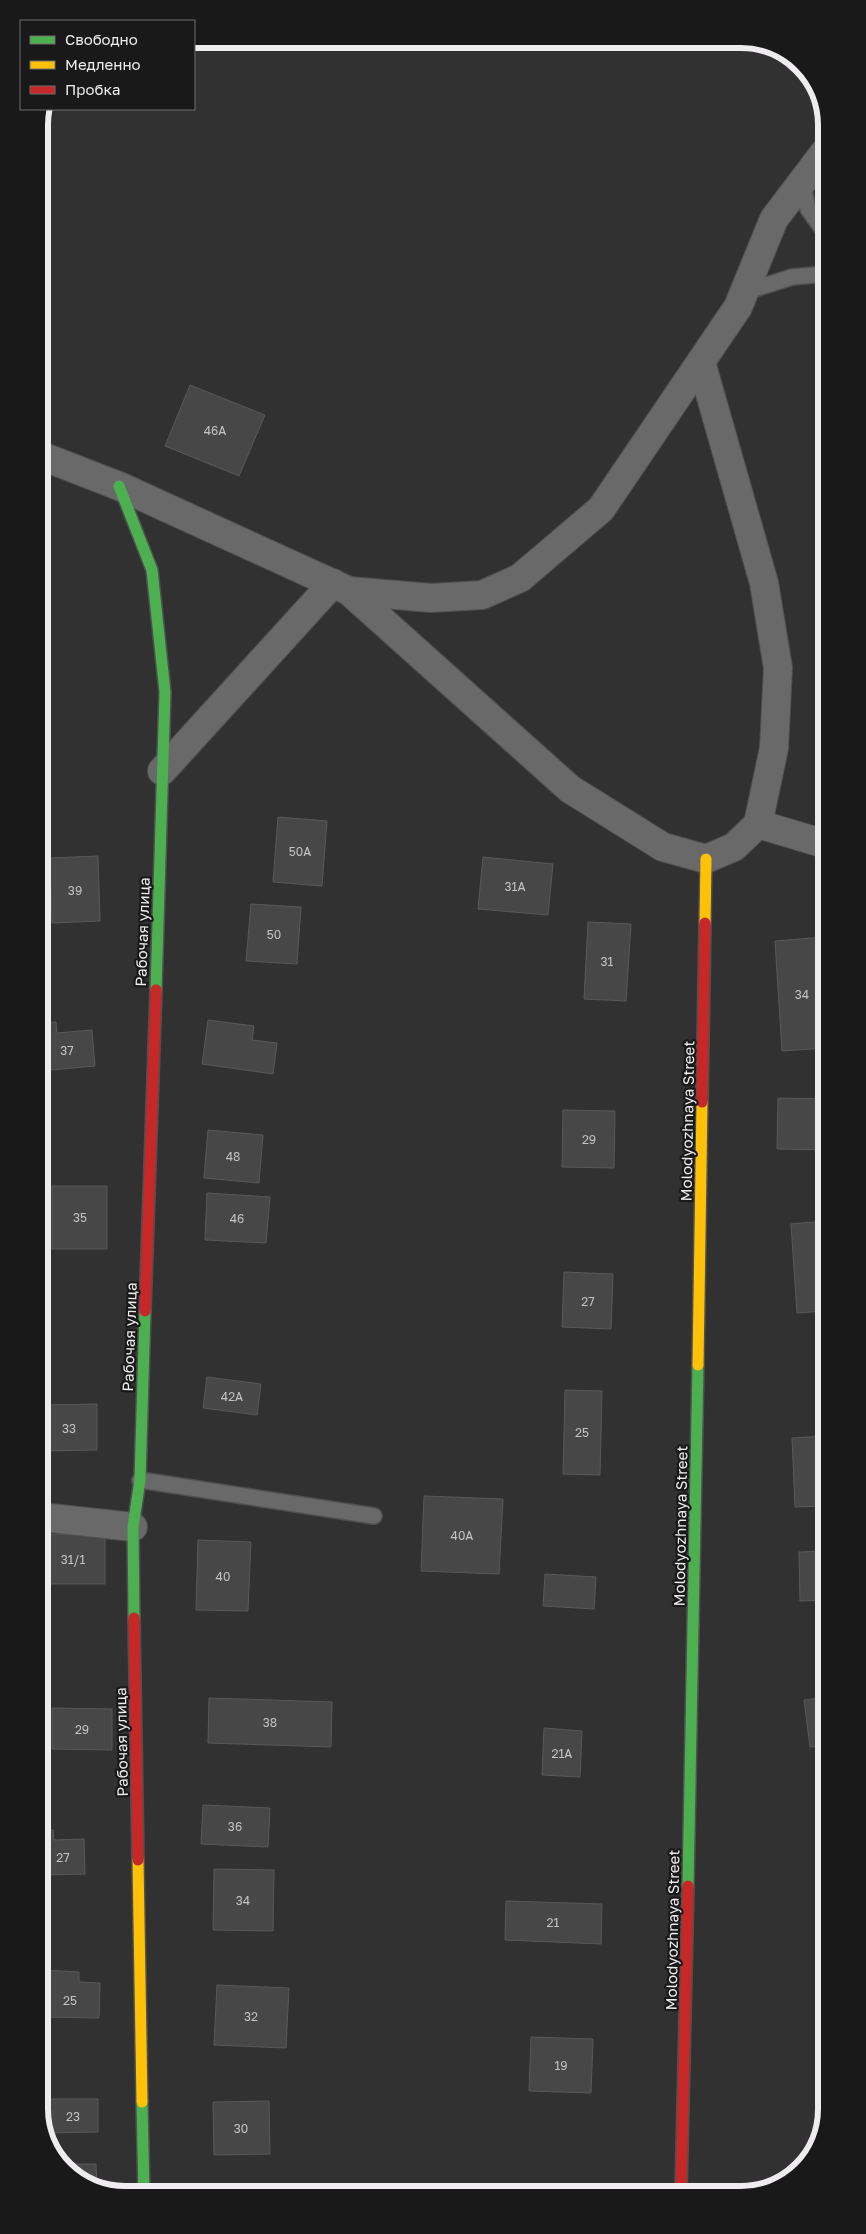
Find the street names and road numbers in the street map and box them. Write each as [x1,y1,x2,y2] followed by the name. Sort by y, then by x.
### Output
[131,877,153,987] street label: Рабочая улица
[677,1040,697,1202] street label: Molodyozhnaya Street
[118,1282,140,1392] street label: Рабочая улица
[670,1445,690,1607] street label: Molodyozhnaya Street
[111,1687,131,1797] street label: Рабочая улица
[662,1849,682,2011] street label: Molodyozhnaya Street

